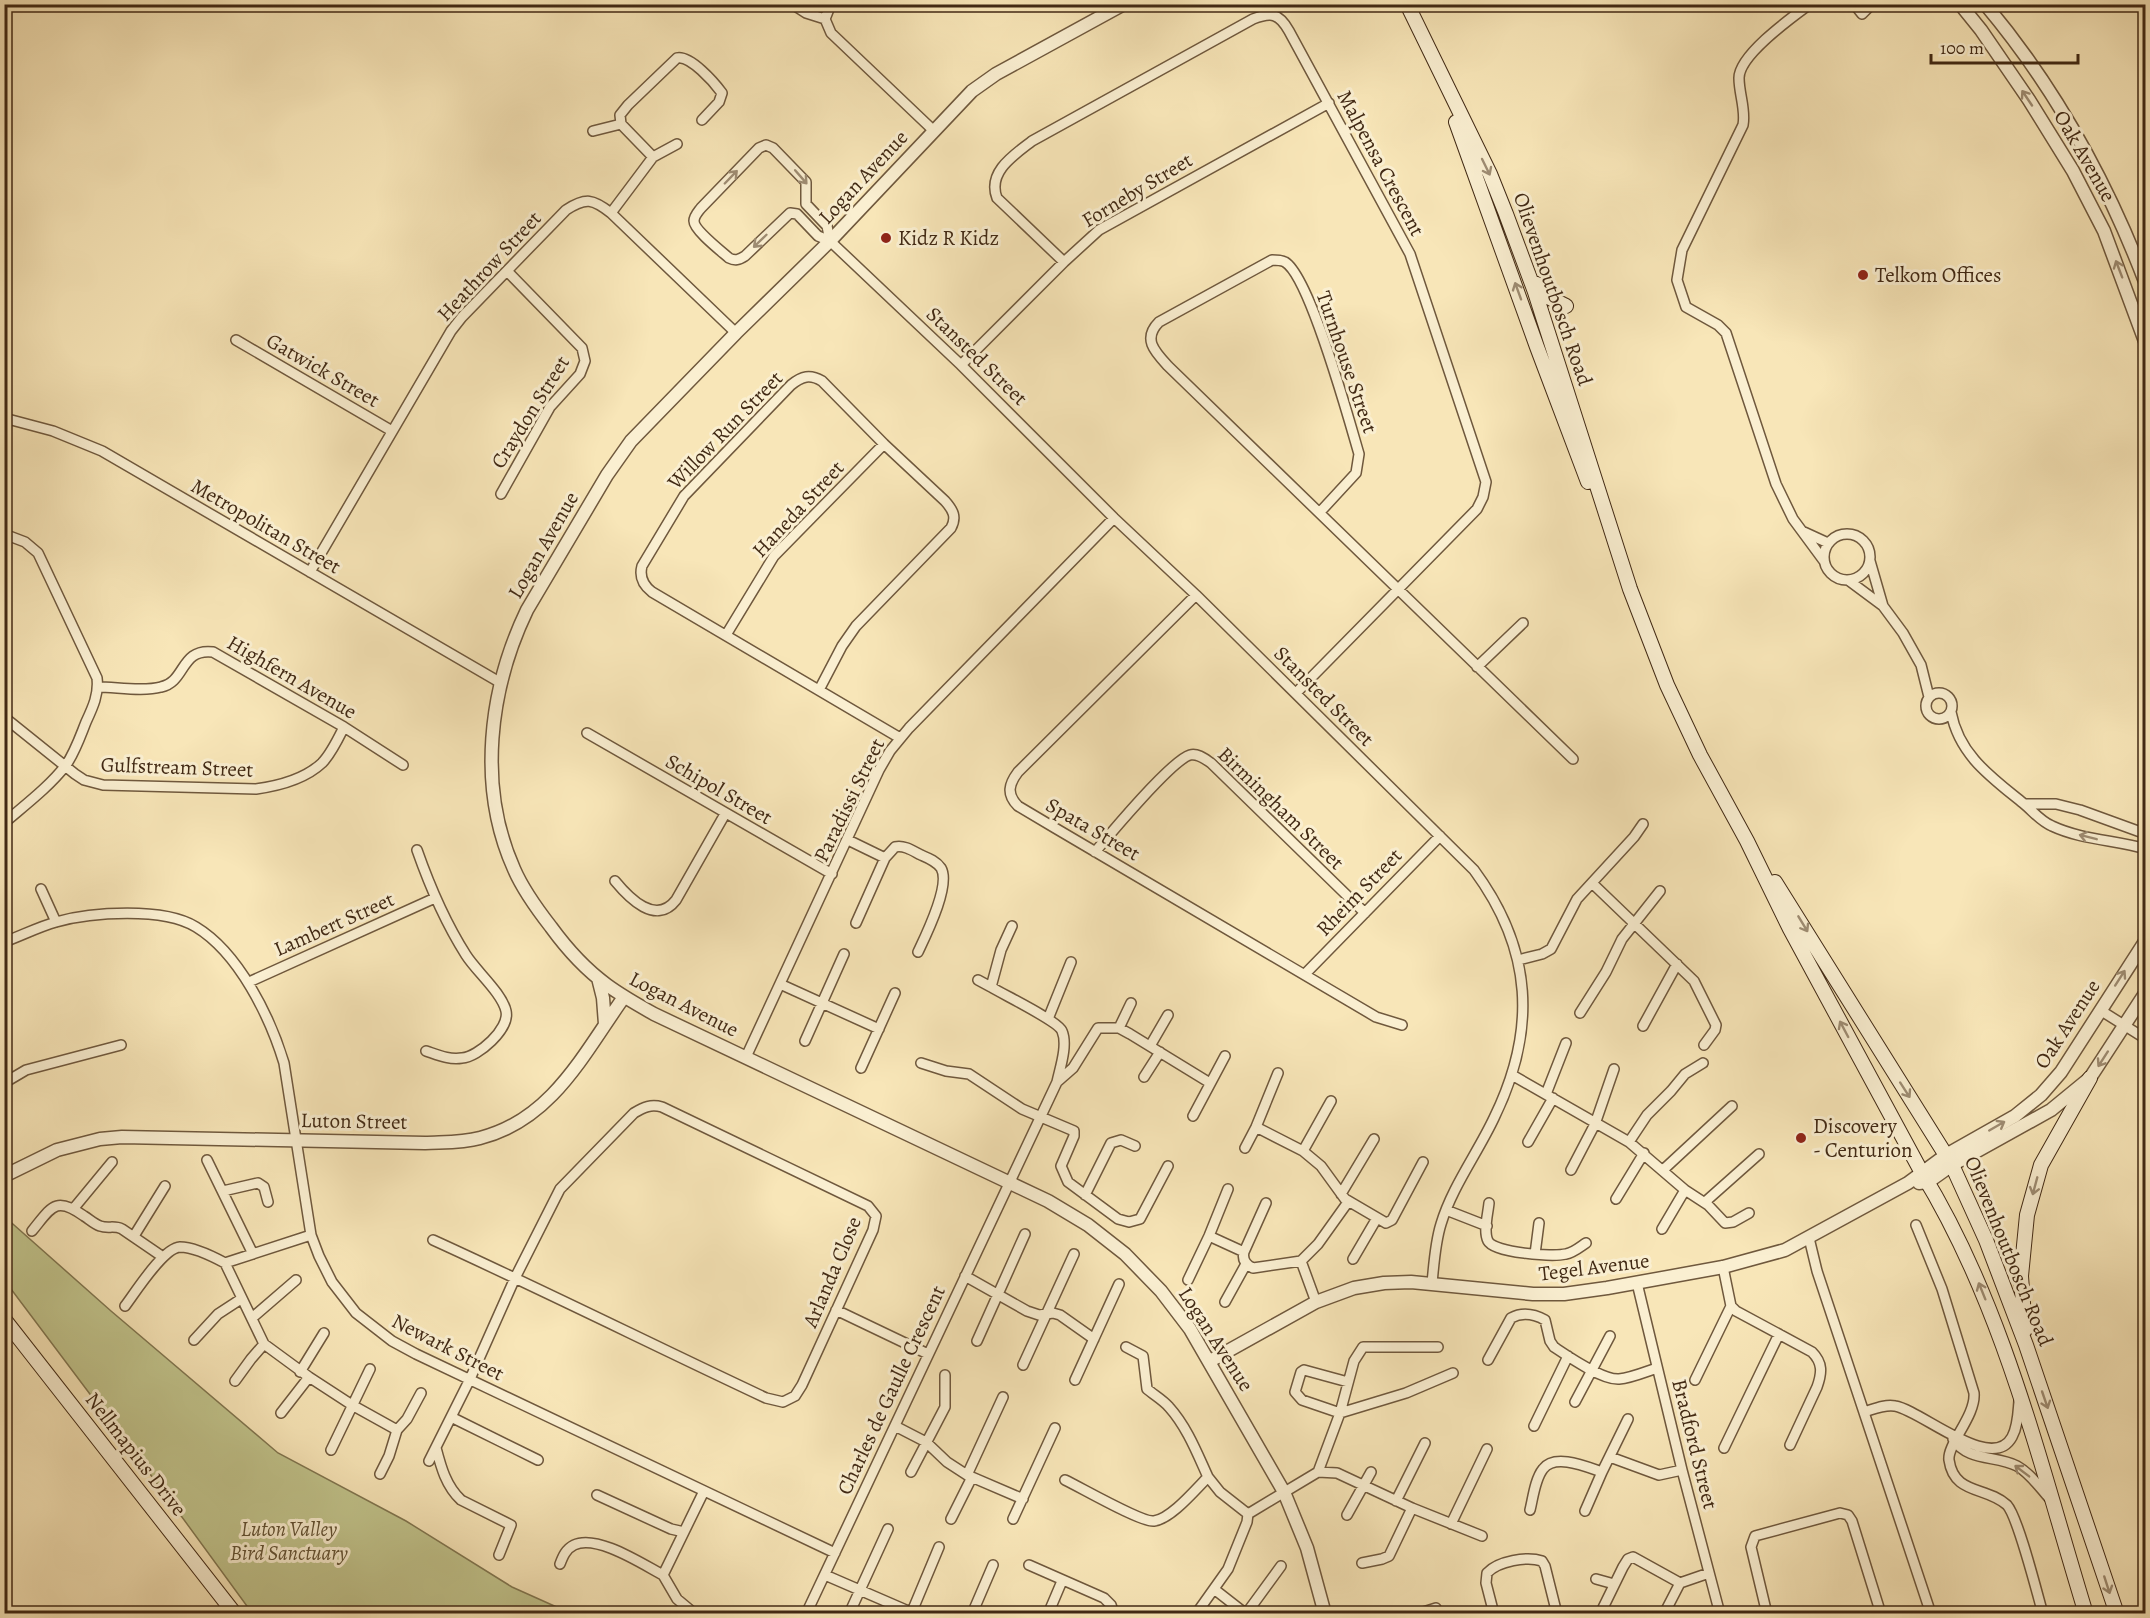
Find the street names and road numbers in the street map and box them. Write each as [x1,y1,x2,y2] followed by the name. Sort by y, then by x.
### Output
[1331,85,1431,241] street label: Malpensa Crescent
[2048,105,2122,207] street label: Oak Avenue
[812,124,914,230] street label: Logan Avenue
[1076,146,1198,234] street label: Forneby Street
[1507,189,1599,390] street label: Olievenhoutbosch Road
[431,205,547,327] street label: Heathrow Street
[1310,287,1384,437] street label: Turnhouse Street
[920,300,1034,412] street label: Stansted Street
[261,326,385,414] street label: Gatwick Street
[484,350,576,474] street label: Craydon Street
[660,365,789,496] street label: Willow Run Street
[746,454,850,564] street label: Haneda Street
[186,472,346,580] street label: Metropolitan Street
[501,486,585,604] street label: Logan Avenue
[222,629,362,725] street label: Highfern Avenue
[1268,640,1380,752] street label: Stansted Street
[807,733,891,867] street label: Paradissi Street
[1212,740,1350,876] street label: Birmingham Street
[660,747,778,831] street label: Schipol Street
[100,750,254,784] street label: Gulfstream Street
[1041,791,1145,867] street label: Spata Street
[1310,842,1408,942] street label: Rheim Street
[269,885,399,963] street label: Lambert Street
[624,964,744,1044] street label: Logan Avenue
[2028,974,2106,1074] street label: Oak Avenue
[300,1106,408,1136] street label: Luton Street
[1958,1152,2060,1351] street label: Olievenhoutbosch Road
[796,1212,868,1333] street label: Arlanda Close
[1537,1246,1651,1288] street label: Tegel Avenue
[830,1281,952,1499] street label: Charles de Gaulle Crescent
[1172,1281,1260,1397] street label: Logan Avenue
[387,1307,509,1387] street label: Newark Street
[1665,1376,1725,1512] street label: Bradford Street
[79,1386,193,1522] street label: Nellmapius Drive

